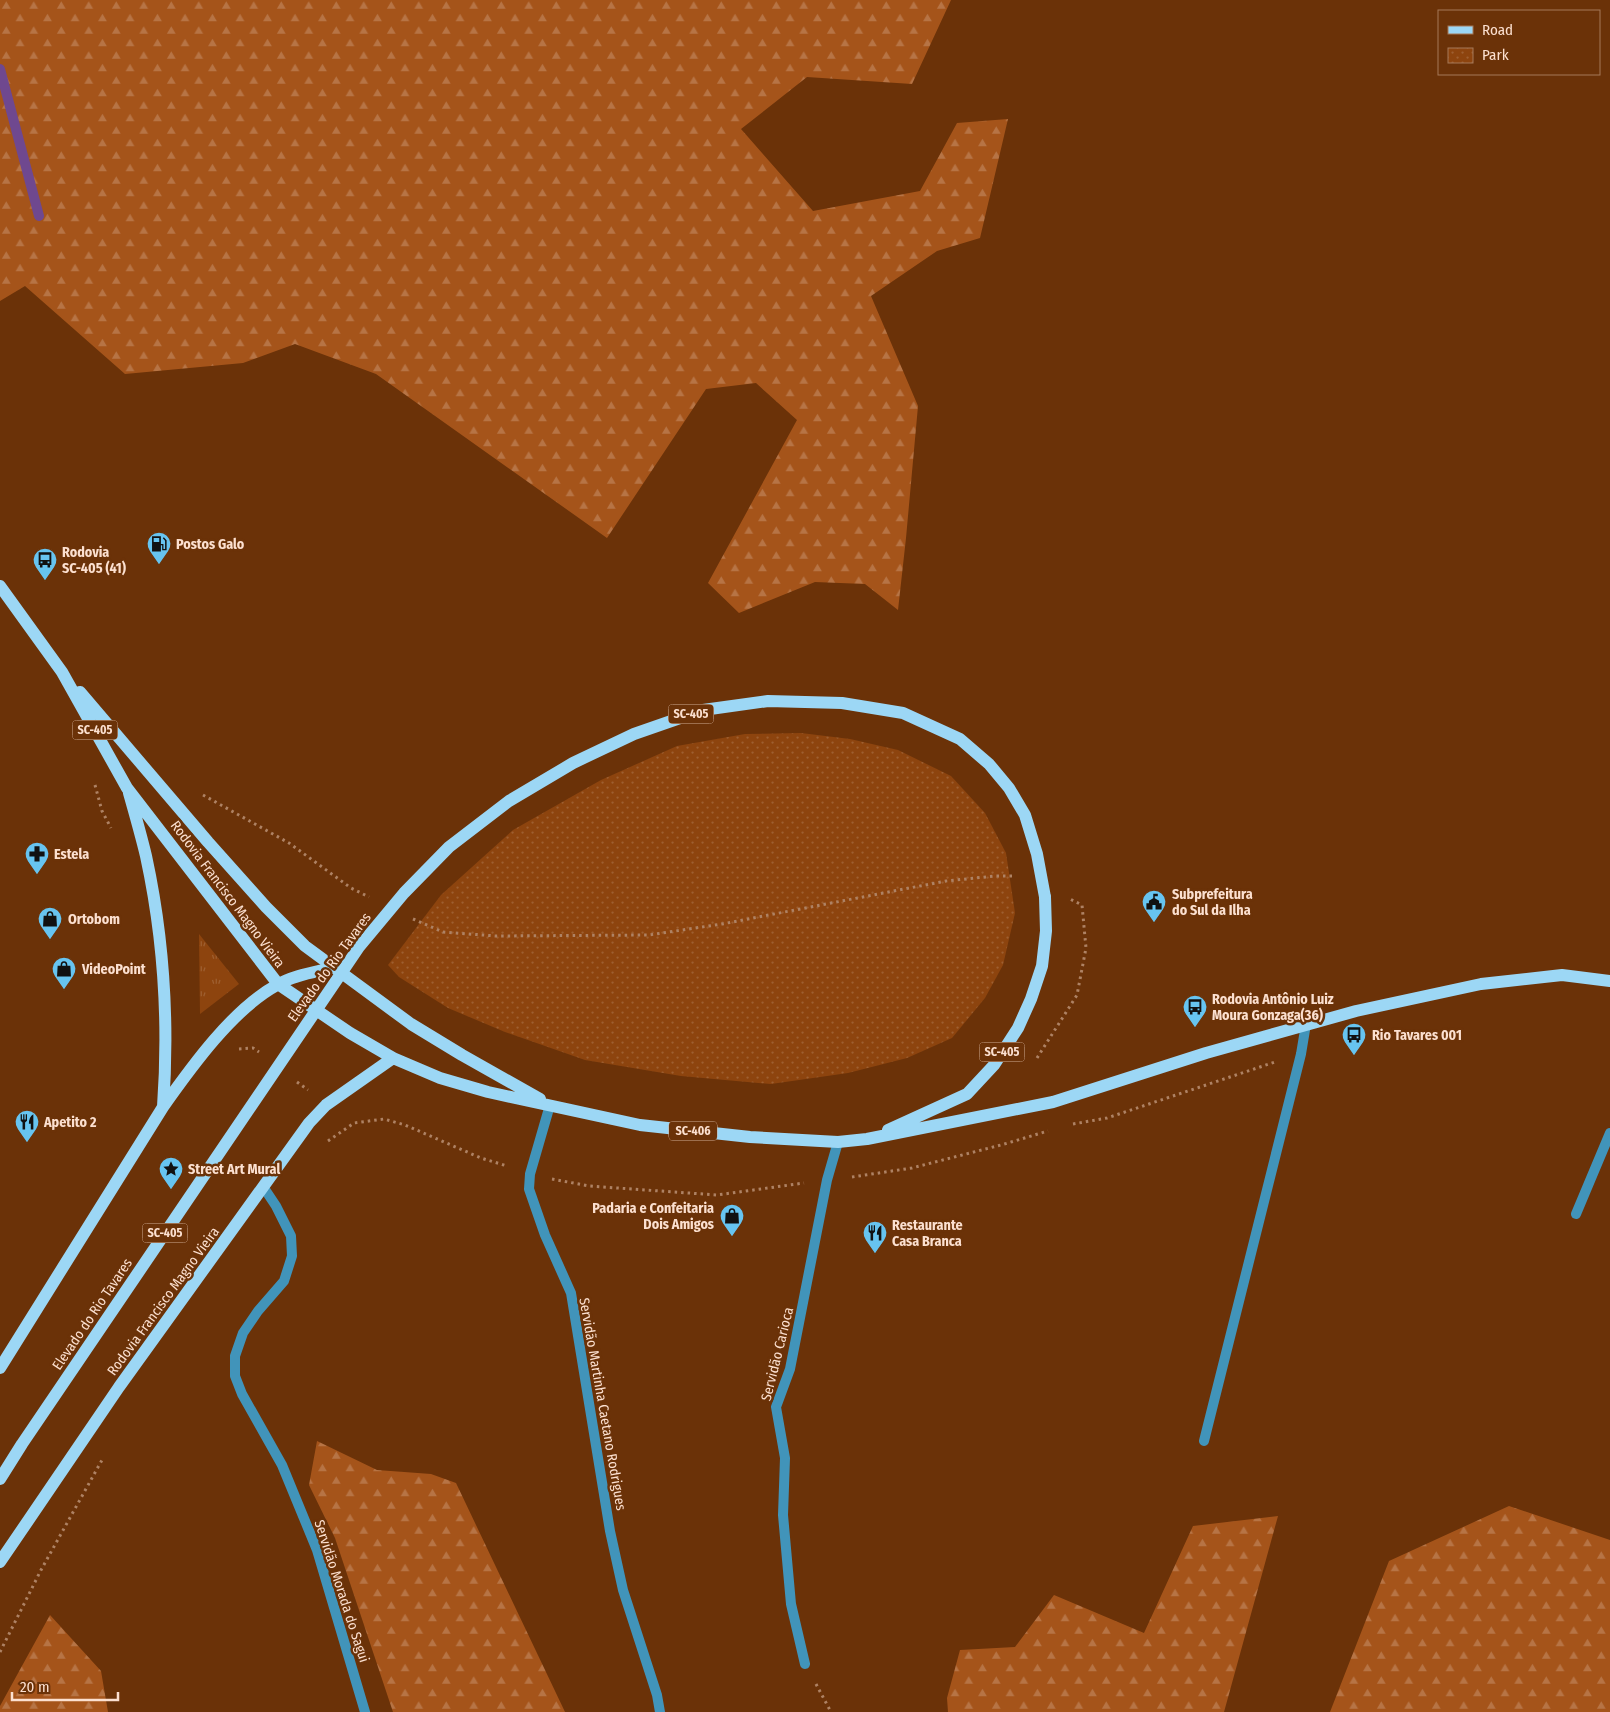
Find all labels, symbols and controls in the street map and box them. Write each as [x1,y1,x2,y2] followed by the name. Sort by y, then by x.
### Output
[1438,10,1600,75] legend
[1482,21,1513,39] text: Road
[1482,46,1509,64] text: Park
[146,531,172,565] fuel station icon: Postos Galo
[176,536,245,553] place label: Postos Galo
[62,544,126,577] place label: Rodovia SC-405 (41)
[32,547,58,581] bus stop icon: Rodovia SC-405 (41)
[668,704,714,724] road number: SC-405
[72,720,118,740] road number: SC-405
[167,818,288,971] street label: Rodovia Francisco Magno Vieira
[24,841,50,875] pharmacy icon: Estela
[54,846,89,863] place label: Estela
[1172,886,1253,919] place label: Subprefeitura do Sul da Ilha
[1141,889,1167,923] public building icon: Subprefeitura do Sul da Ilha
[37,906,63,940] shop icon: Ortobom
[284,909,375,1025] street label: Elevado do Rio Tavares
[68,911,120,928] place label: Ortobom
[51,956,77,990] shop icon: VideoPoint
[81,961,147,978] place label: VideoPoint
[1212,991,1334,1024] place label: Rodovia Antônio Luiz Moura Gonzaga(36)
[1182,994,1208,1028] bus stop icon: Rodovia Antônio Luiz Moura Gonzaga(36)
[1341,1022,1367,1056] bus stop icon: Rio Tavares 001
[1372,1027,1462,1044] place label: Rio Tavares 001
[980,1042,1024,1062] road number: SC-405
[14,1109,40,1143] restaurant icon: Apetito 2
[43,1114,97,1131] place label: Apetito 2
[669,1122,717,1140] road number: SC-406
[158,1156,184,1190] place icon: Street Art Mural
[188,1161,280,1178] place label: Street Art Mural
[592,1200,714,1233] place label: Padaria e Confeitaria Dois Amigos
[719,1203,745,1237] shop icon: Padaria e Confeitaria Dois Amigos
[892,1217,963,1250] place label: Restaurante Casa Branca
[862,1220,888,1254] restaurant icon: Restaurante Casa Branca
[104,1224,223,1379] street label: Rodovia Francisco Magno Vieira
[142,1224,188,1242] road number: SC-405
[49,1255,136,1373] street label: Elevado do Rio Tavares
[575,1296,630,1512] street label: Servidão Martinha Caetano Rodrigues
[758,1305,797,1403] street label: Servidão Carioca
[310,1518,373,1665] street label: Servidão Morada do Sagui
[12,1670,119,1702] scale bar
[20,1678,50,1696] text: 20 m

